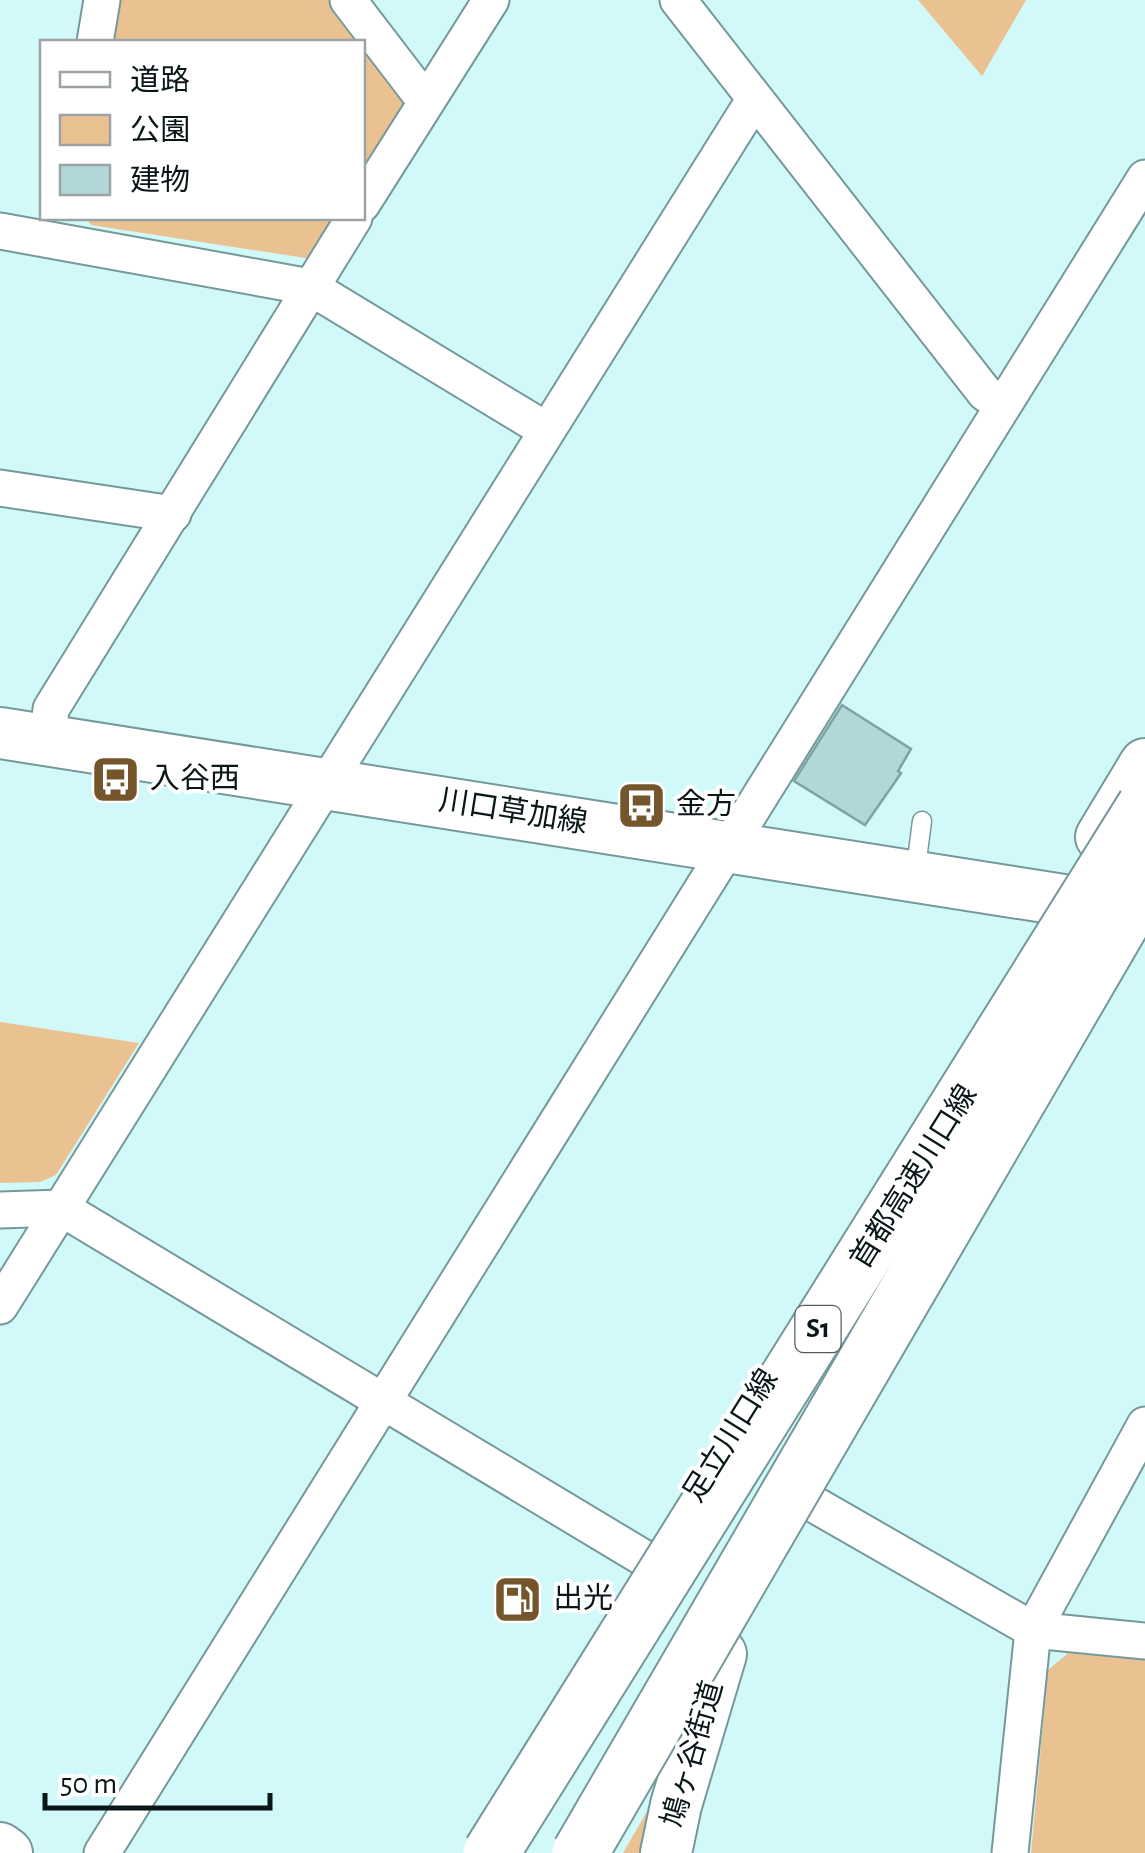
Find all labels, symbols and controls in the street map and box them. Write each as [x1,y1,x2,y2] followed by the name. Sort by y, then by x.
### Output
[40,40,365,220] legend
[130,64,190,96] text: 道路
[130,115,190,146] text: 公園
[130,164,190,196] text: 建物
[89,753,141,805] bus stop icon: 入谷西
[150,763,240,794] place label: 入谷西
[615,779,667,831] bus stop icon: 金方
[437,783,590,839] street label: 川口草加線
[676,788,736,820] place label: 金方
[844,1079,982,1274] street label: 首都高速川口線
[796,1306,840,1352] road number: S1
[677,1363,783,1508] street label: 足立川口線
[492,1573,544,1625] fuel station icon: 出光
[553,1582,613,1614] place label: 出光
[656,1677,728,1830] street label: 鳩ヶ谷街道
[45,1748,270,1810] scale bar
[60,1769,117,1799] text: 50 m

